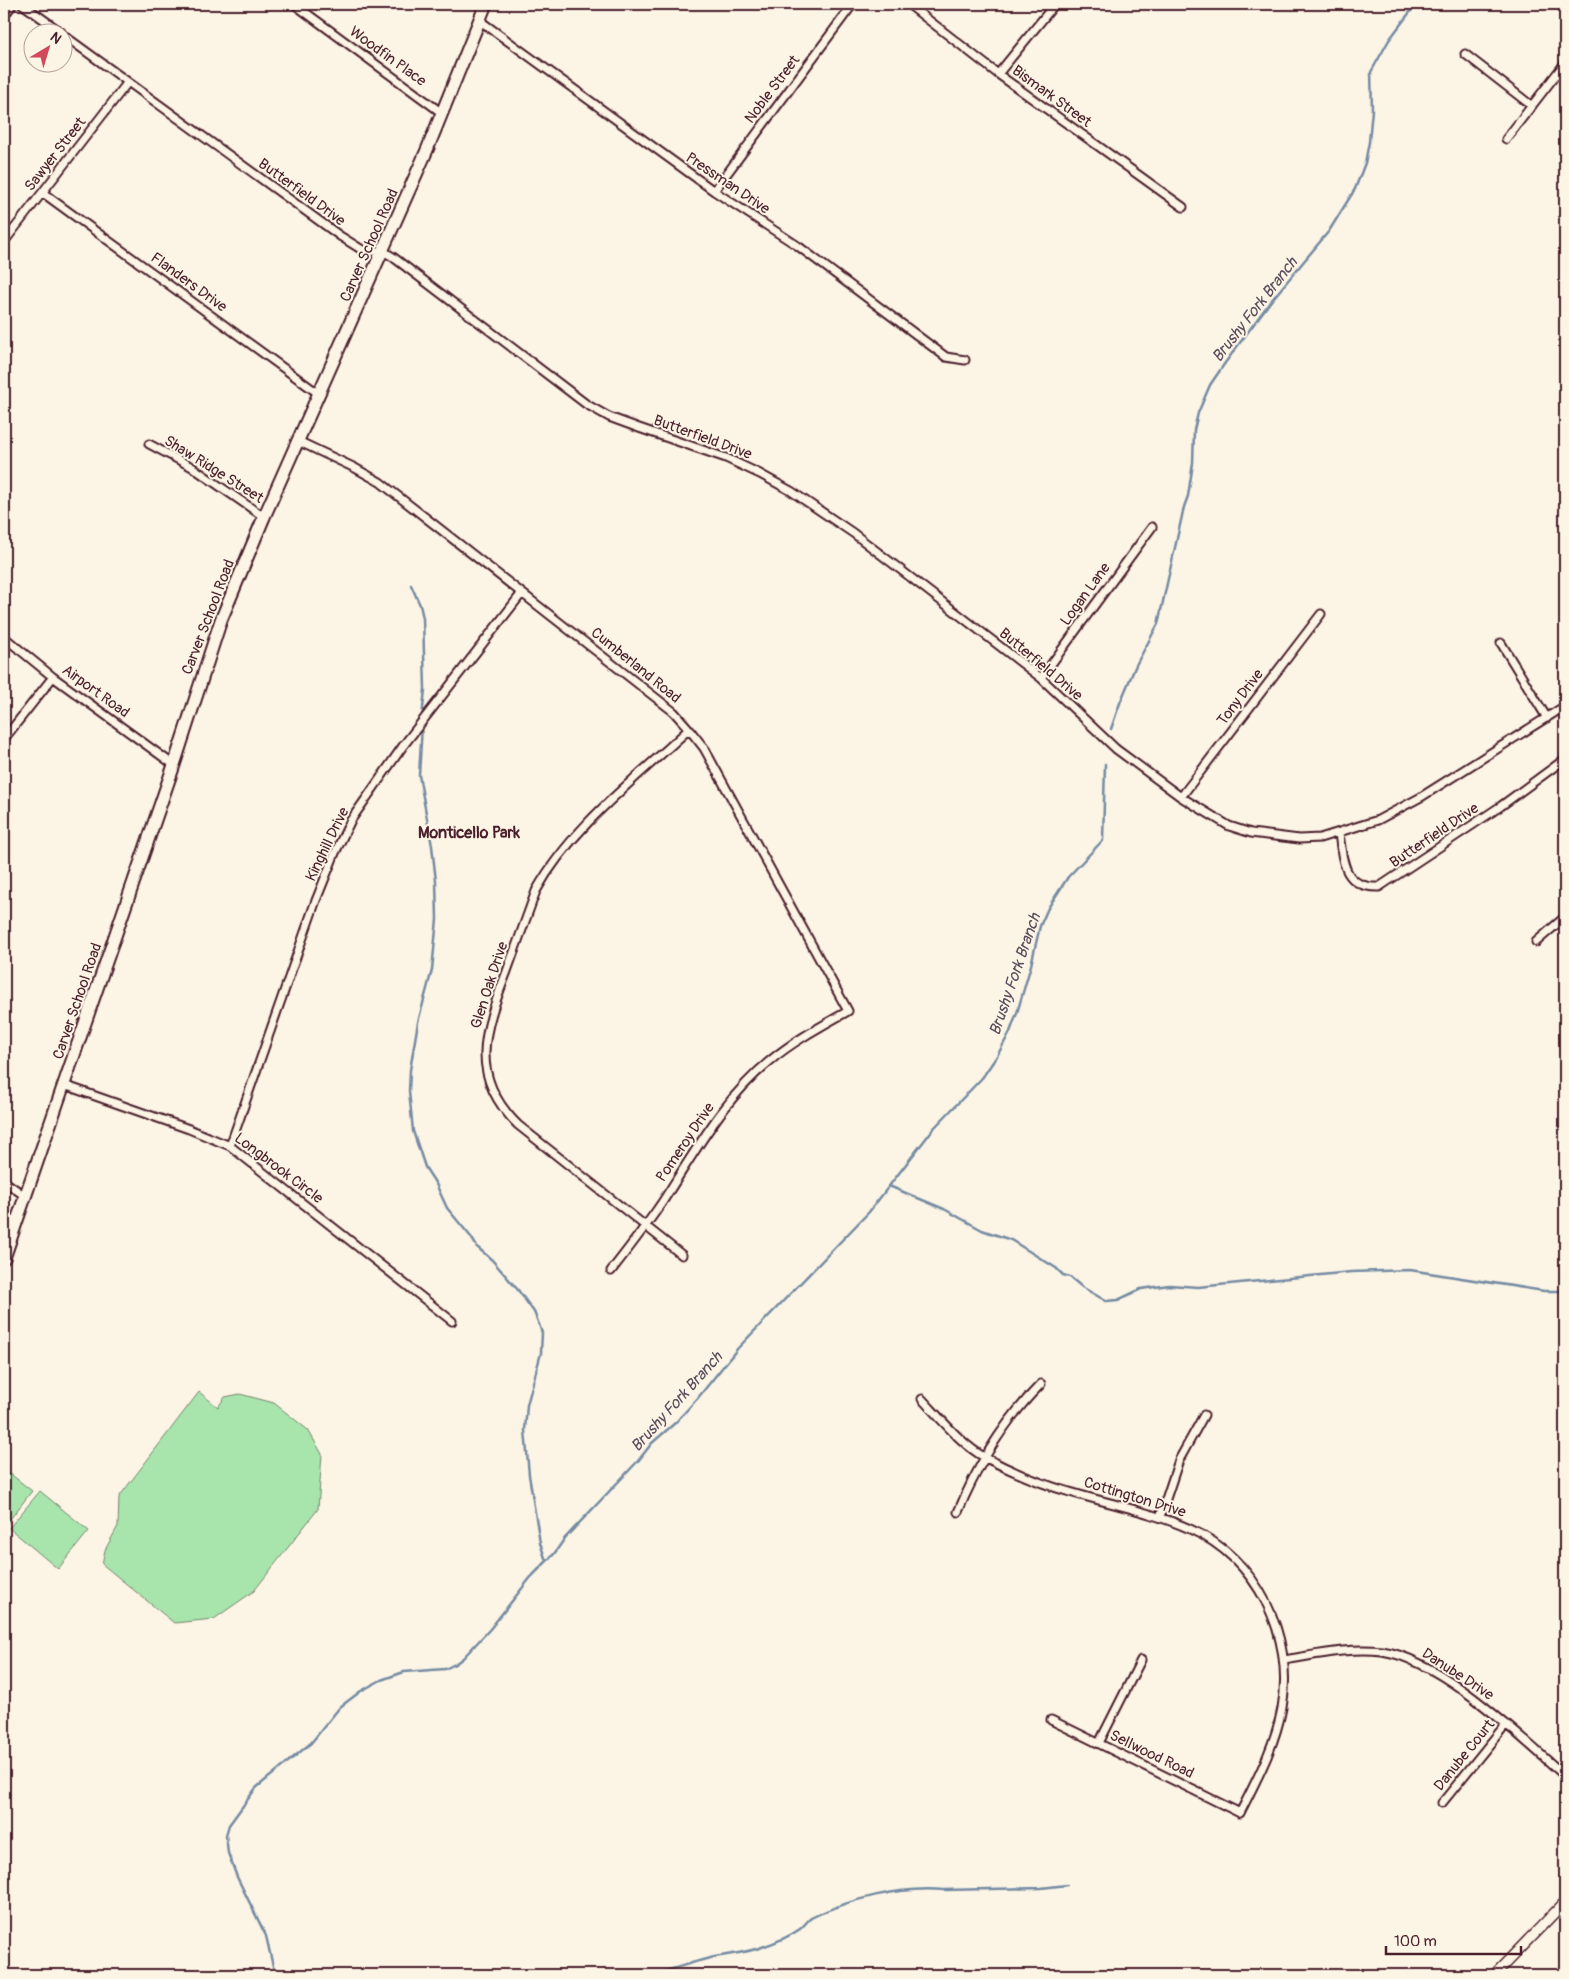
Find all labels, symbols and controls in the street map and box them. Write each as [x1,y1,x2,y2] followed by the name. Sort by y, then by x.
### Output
[22,22,72,72] north arrow
[345,22,430,91] street label: Woodfin Place
[47,29,65,48] text: N
[741,51,805,127] street label: Noble Street
[1008,61,1096,132] street label: Bismark Street
[21,113,91,195] street label: Sawyer Street
[682,148,774,219] street label: Pressman Drive
[254,154,350,231] street label: Butterfield Drive
[336,186,403,305] street label: Carver School Road
[147,248,231,317] street label: Flanders Drive
[1208,252,1303,366] water label: Brushy Fork Branch
[651,411,755,464] street label: Butterfield Drive
[161,431,268,508] street label: Shaw Ridge Street
[178,557,239,677] street label: Carver School Road
[1056,559,1115,629] street label: Logan Lane
[587,623,684,707] street label: Cumberland Road
[995,624,1087,705] street label: Butterfield Drive
[58,661,133,722] street label: Airport Road
[1213,665,1268,729] street label: Tony Drive
[1386,798,1483,872] street label: Butterfield Drive
[301,804,354,884] street label: Kinghill Drive
[418,823,520,843] district label: Monticello Park
[985,909,1046,1038] water label: Brushy Fork Branch
[466,939,513,1031] street label: Glen Oak Drive
[49,941,106,1062] street label: Carver School Road
[652,1099,719,1185] street label: Pomeroy Drive
[231,1129,327,1208] street label: Longbrook Circle
[627,1347,728,1456] water label: Brushy Fork Branch
[1082,1473,1189,1522] street label: Cottington Drive
[1418,1644,1498,1705] street label: Danube Drive
[1430,1715,1500,1795] street label: Danube Court
[1107,1726,1197,1783] street label: Sellwood Road
[1386,1924,1522,1956] scale bar
[1394,1932,1437,1951] text: 100 m

